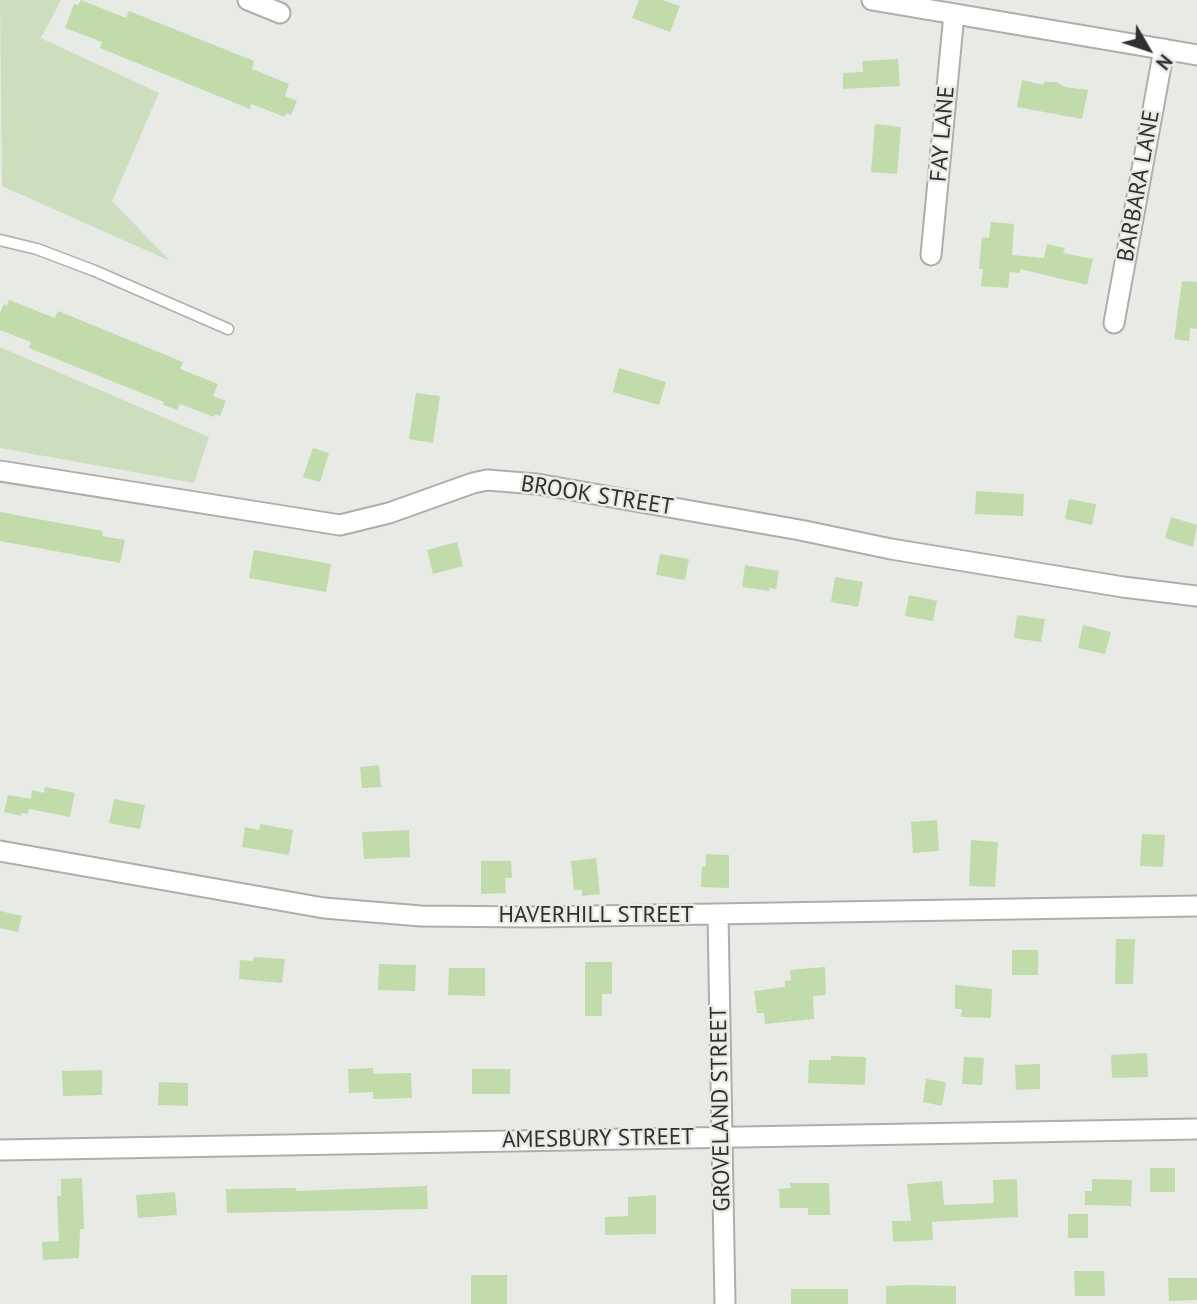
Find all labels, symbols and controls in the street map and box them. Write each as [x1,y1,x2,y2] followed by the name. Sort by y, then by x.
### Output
[1113,14,1183,84] north arrow
[1151,50,1178,75] text: N
[925,85,961,183] street label: FAY LANE
[1112,108,1166,264] street label: BARBARA LANE
[519,470,675,522] street label: BROOK STREET
[498,901,694,929] street label: HAVERHILL STREET
[705,1006,737,1212] street label: GROVELAND STREET
[502,1124,694,1154] street label: AMESBURY STREET

